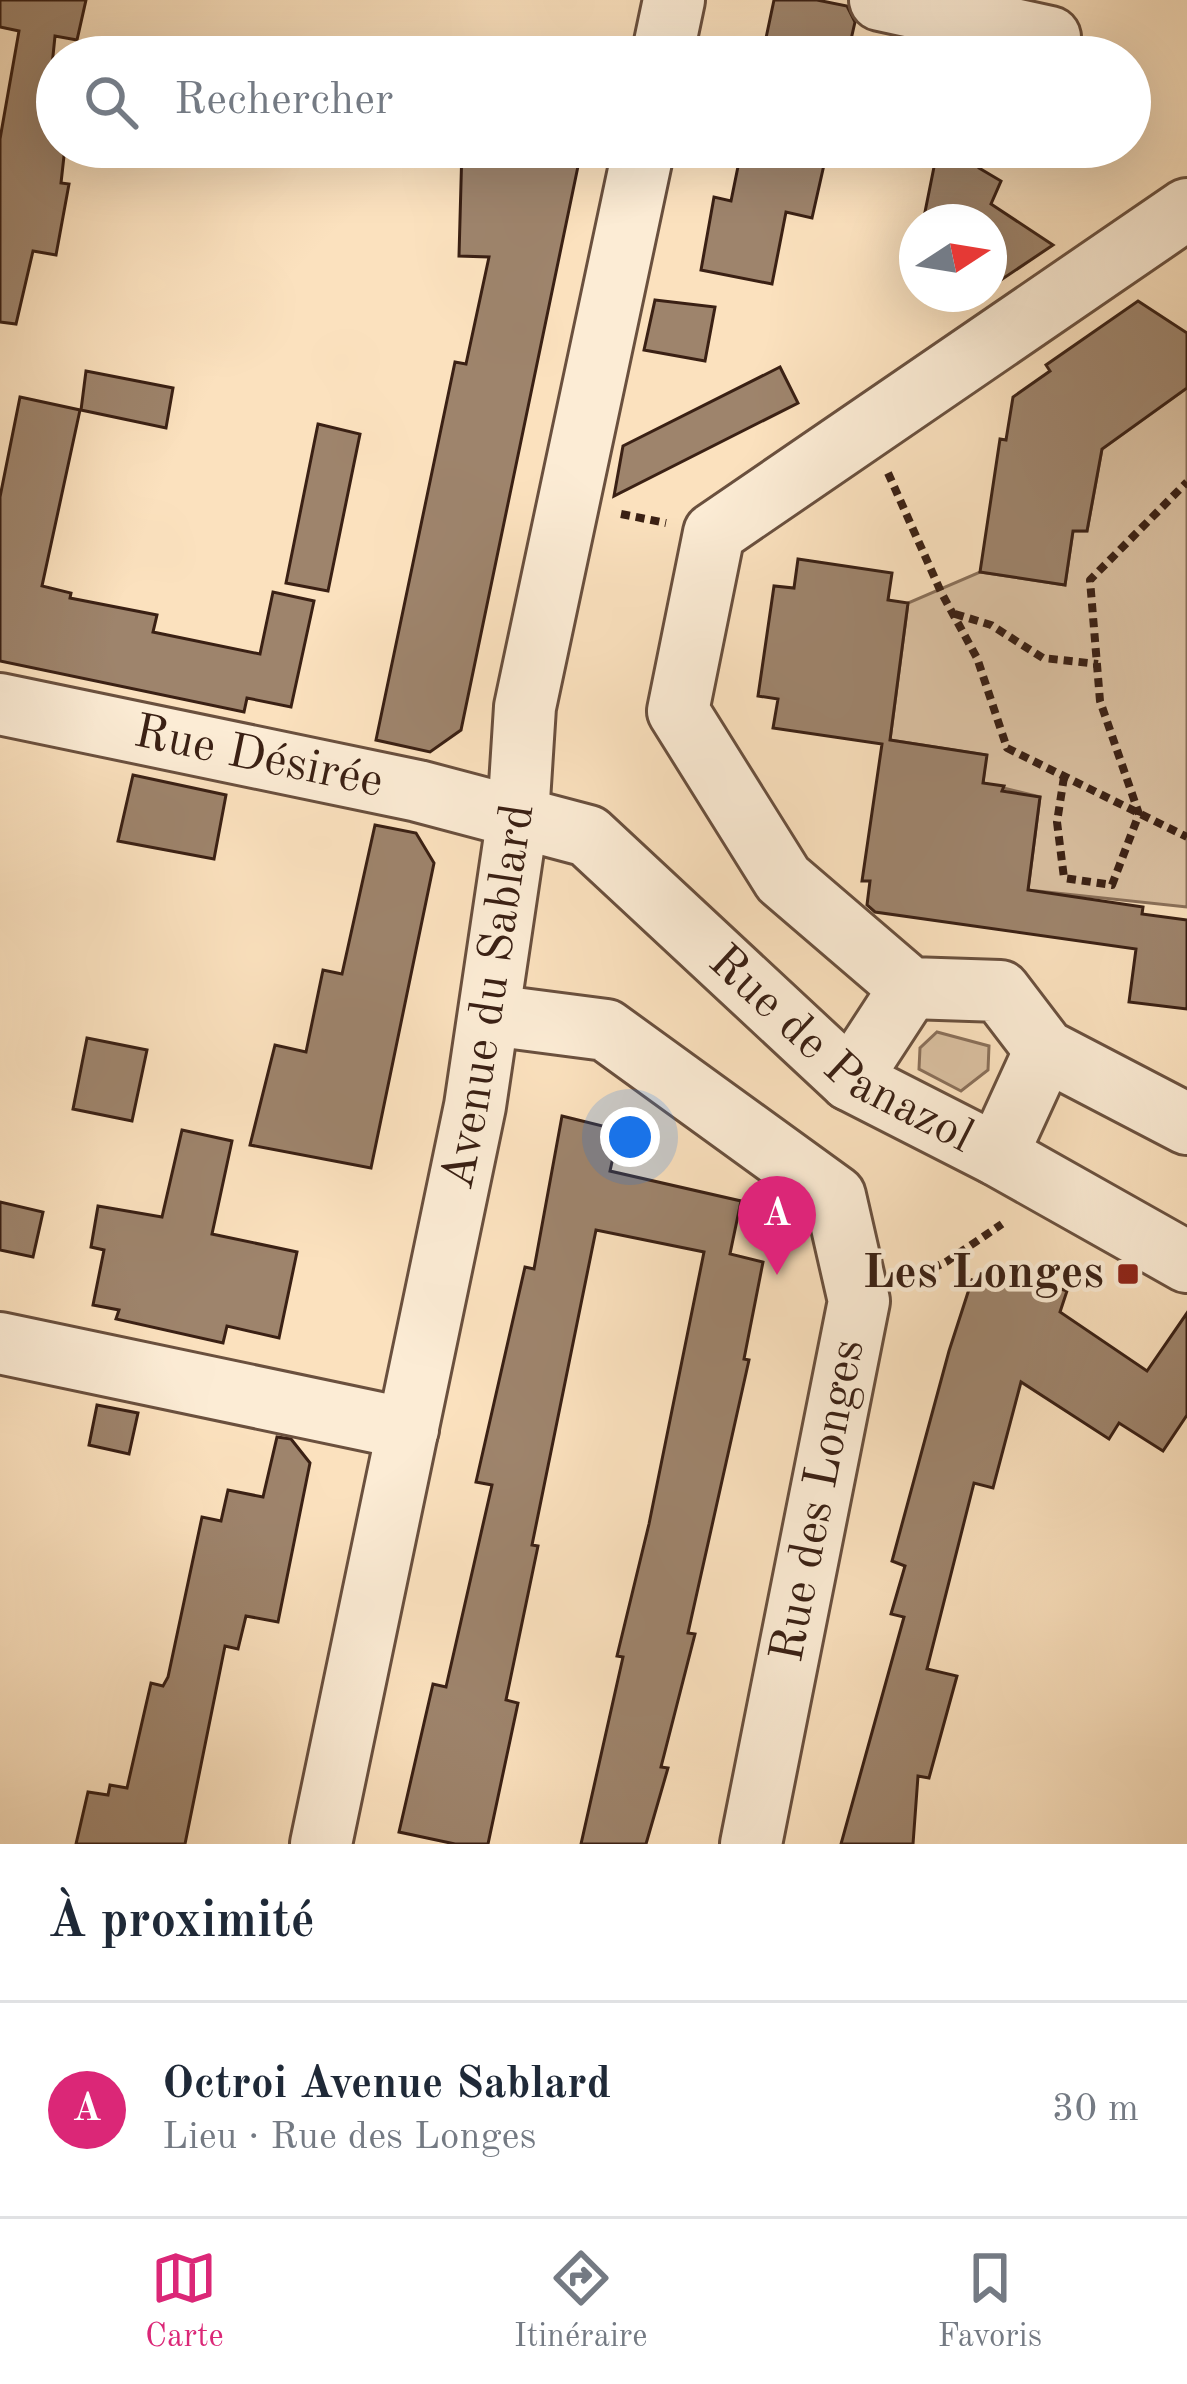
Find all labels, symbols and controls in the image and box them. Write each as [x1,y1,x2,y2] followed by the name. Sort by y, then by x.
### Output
[36,36,1151,168] search box
[78,69,144,135] icon: search
[174,79,393,124] text: Rechercher
[899,204,1007,312] north arrow
[130,709,387,807] street label: Rue Désirée
[434,801,543,1194] street label: Avenue du Sablard
[699,937,980,1162] street label: Rue de Panazol
[600,1107,660,1167] your location
[738,1176,816,1275] pin: A
[862,1250,1104,1298] place label: Les Longes
[1115,1261,1141,1287] marker: Les Longes
[764,1336,874,1666] street label: Rue des Longes
[48,1897,315,1948] text: À proximité
[162,2063,611,2108] text: Octroi Avenue Sablard
[72,2090,102,2129] text: A
[1052,2090,1139,2129] text: 30 m
[162,2118,536,2157] text: Lieu · Rue des Longes
[145,2245,224,2358] tab: Carte
[514,2245,648,2358] tab: Itinéraire
[938,2245,1042,2358] tab: Favoris

